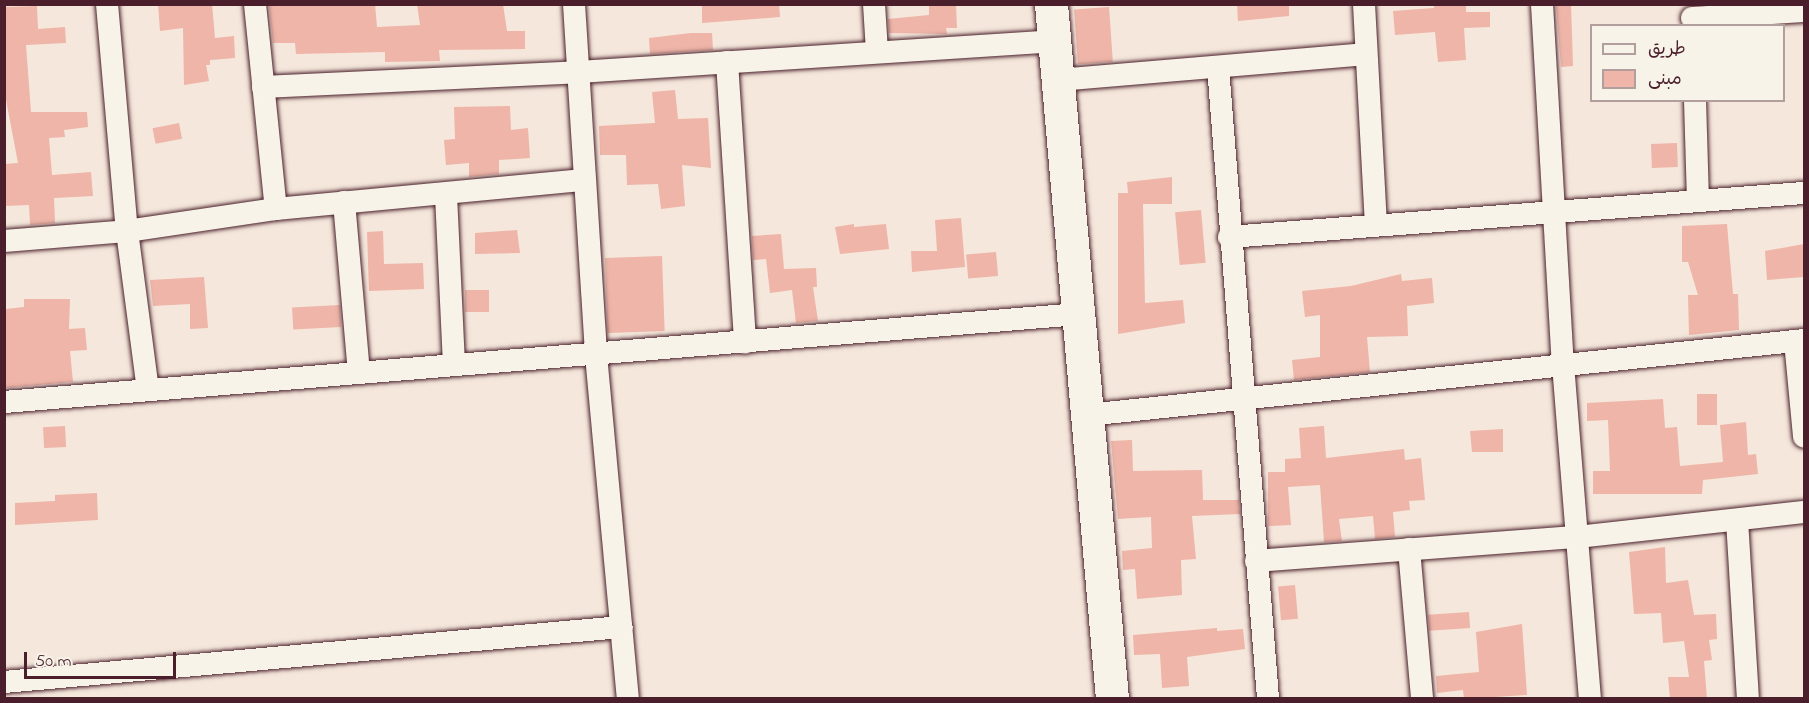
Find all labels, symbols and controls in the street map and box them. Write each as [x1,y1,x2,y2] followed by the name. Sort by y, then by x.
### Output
[1590,24,1785,102] legend
[1648,37,1686,63] text: طريق
[1648,67,1682,93] text: مبنى
[27,640,178,678] scale bar
[35,649,72,675] text: 50 m

